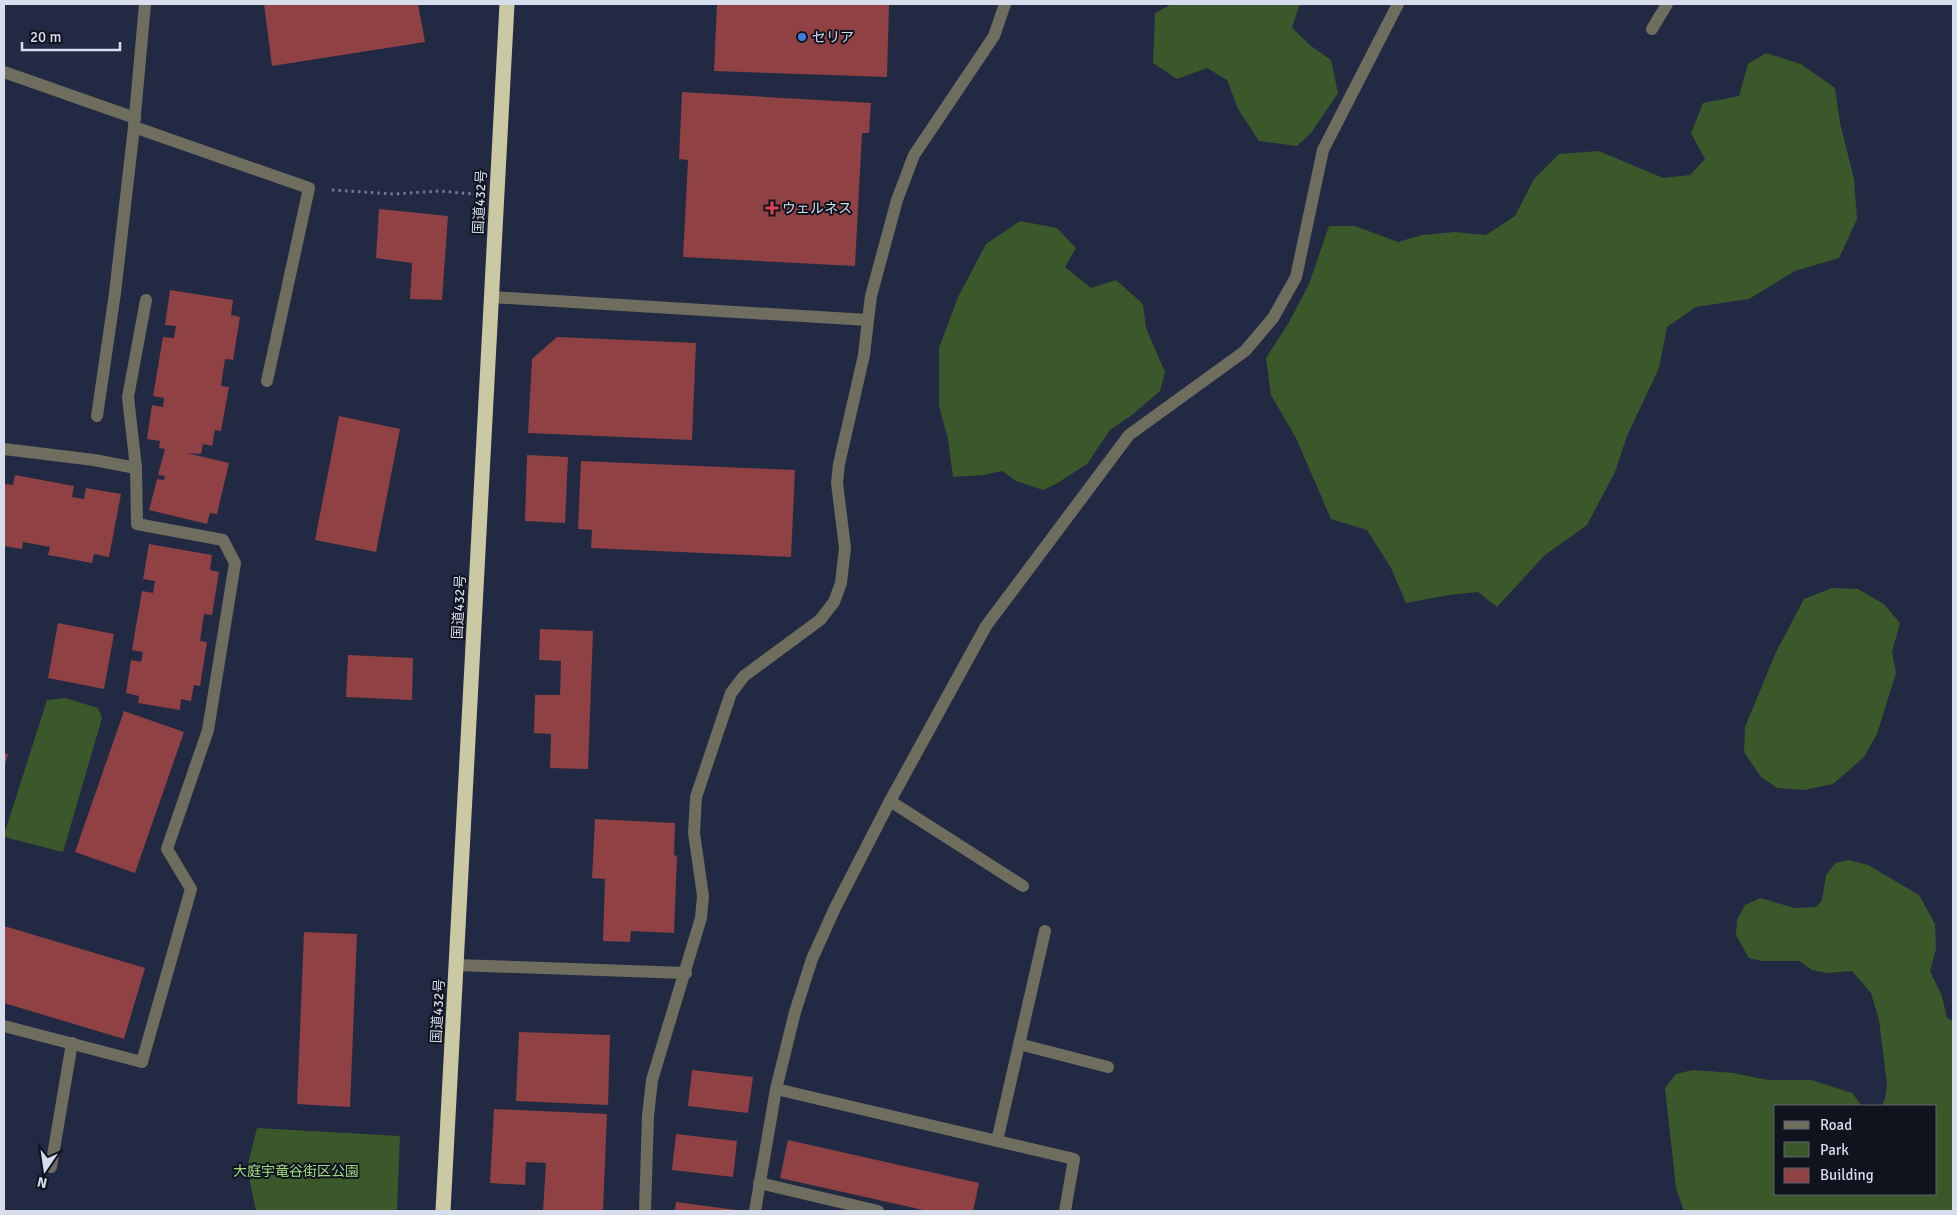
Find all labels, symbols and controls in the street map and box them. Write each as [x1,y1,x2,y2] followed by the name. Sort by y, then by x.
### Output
[22,20,120,52] scale bar
[30,28,61,46] text: 20 m
[812,29,854,46] place label: セリア
[796,31,808,43] marker: セリア
[470,169,490,235] street label: 国道432号
[782,200,852,217] place label: ウェルネス
[766,202,778,214] marker: ウェルネス
[449,574,469,640] street label: 国道432号
[428,978,448,1044] street label: 国道432号
[1774,1105,1937,1195] legend
[1820,1116,1852,1134] text: Road
[1820,1141,1849,1159] text: Park
[20,1145,70,1195] north arrow
[233,1163,359,1180] park label: 大庭宇竜谷街区公園
[1820,1166,1874,1184] text: Building
[36,1173,49,1192] text: N

